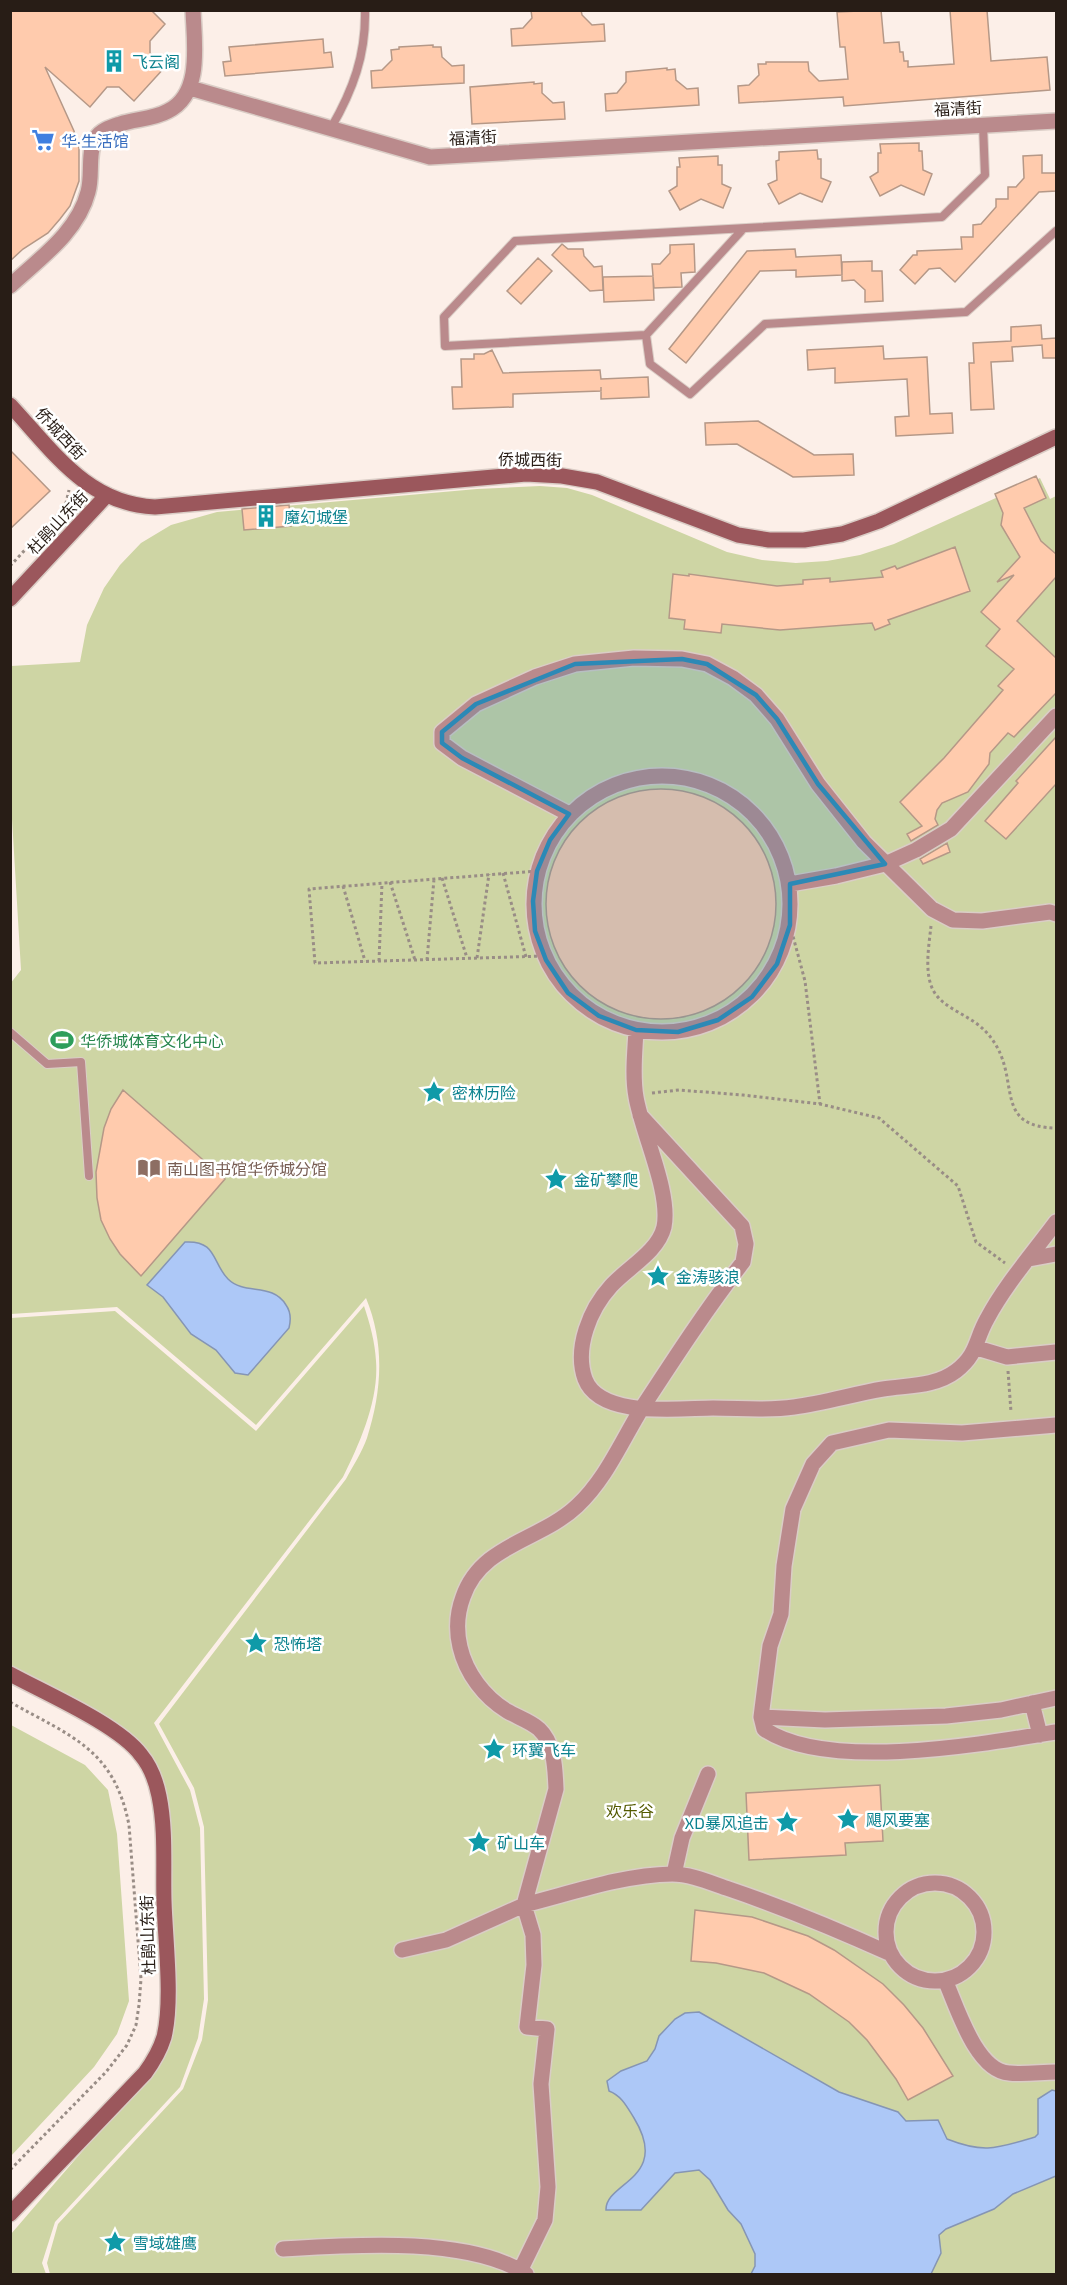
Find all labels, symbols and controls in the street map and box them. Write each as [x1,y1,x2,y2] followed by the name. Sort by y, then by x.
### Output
[101,48,127,74] building icon: 飞云阁
[132,52,180,71] place label: 飞云阁
[934,97,982,119] street label: 福清街
[449,126,497,148] street label: 福清街
[30,127,56,153] supermarket icon: 华·生活馆
[61,131,129,150] place label: 华·生活馆
[32,403,90,463] street label: 侨城西街
[498,449,562,469] street label: 侨城西街
[23,486,91,558] street label: 杜鹃山东街
[253,503,279,529] building icon: 魔幻城堡
[284,507,348,526] place label: 魔幻城堡
[49,1027,75,1053] sports icon: 华侨城体育文化中心
[80,1031,224,1050] place label: 华侨城体育文化中心
[421,1079,447,1105] place icon: 密林历险
[452,1083,516,1102] place label: 密林历险
[136,1155,162,1181] library icon: 南山图书馆华侨城分馆
[167,1159,327,1178] place label: 南山图书馆华侨城分馆
[543,1166,569,1192] place icon: 金矿攀爬
[574,1170,638,1189] place label: 金矿攀爬
[645,1263,671,1289] place icon: 金涛骇浪
[676,1267,740,1286] place label: 金涛骇浪
[243,1630,269,1656] place icon: 恐怖塔
[274,1634,322,1653] place label: 恐怖塔
[481,1736,507,1762] place icon: 环翼飞车
[512,1740,576,1759] place label: 环翼飞车
[606,1801,654,1820] park label: 欢乐谷
[835,1806,861,1832] place icon: 飓风要塞
[774,1809,800,1835] place icon: XD暴风追击
[866,1810,930,1829] place label: 飓风要塞
[685,1813,769,1832] place label: XD暴风追击
[466,1829,492,1855] place icon: 矿山车
[497,1833,545,1852] place label: 矿山车
[136,1895,158,1975] street label: 杜鹃山东街
[102,2229,128,2255] place icon: 雪域雄鹰
[133,2233,197,2252] place label: 雪域雄鹰

